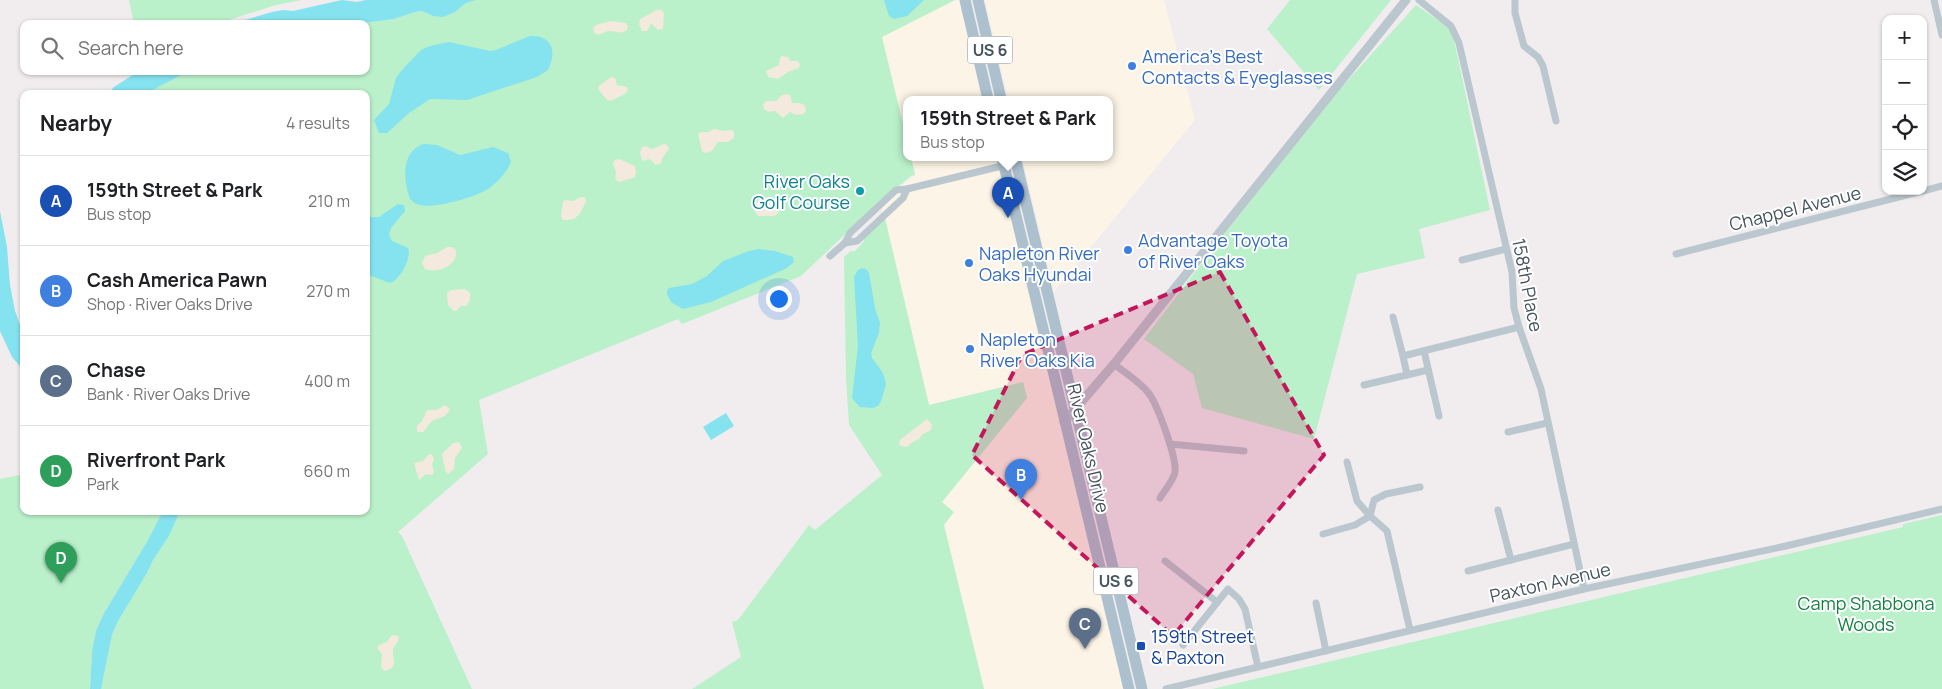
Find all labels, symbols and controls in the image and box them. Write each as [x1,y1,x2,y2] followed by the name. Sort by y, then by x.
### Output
[1882,15,1927,195] map controls
[1882,15,1927,60] button: +
[20,20,370,75] search box
[38,34,66,62] icon: search
[78,35,184,61] text: Search here
[968,36,1012,64] road number: US 6
[1142,44,1333,89] place label: America's Best Contacts & Eyeglasses
[1126,60,1138,72] marker: America's Best Contacts & Eyeglasses
[1882,60,1927,105] button: −
[903,96,1113,161] popup
[920,105,1096,131] text: 159th Street & Park
[1882,105,1927,150] button: locate
[40,109,112,137] text: Nearby
[286,112,350,134] text: 4 results
[920,131,985,153] text: Bus stop
[1882,150,1927,195] button: layers
[752,169,850,214] place label: River Oaks Golf Course
[87,177,262,203] text: 159th Street & Park
[992,177,1024,218] pin: A
[1727,180,1863,236] street label: Chappel Avenue
[854,185,866,197] marker: River Oaks Golf Course
[51,190,61,212] text: A
[308,190,350,212] text: 210 m
[87,203,151,225] text: Bus stop
[1138,228,1288,273] place label: Advantage Toyota of River Oaks
[1507,236,1549,334] street label: 158th Place
[979,241,1100,286] place label: Napleton River Oaks Hyundai
[1122,244,1134,256] marker: Advantage Toyota of River Oaks
[963,257,975,269] marker: Napleton River Oaks Hyundai
[87,267,267,293] text: Cash America Pawn
[51,280,61,302] text: B
[306,280,350,302] text: 270 m
[766,286,792,312] your location
[87,293,253,315] text: Shop · River Oaks Drive
[980,327,1095,372] place label: Napleton River Oaks Kia
[964,343,976,355] marker: Napleton River Oaks Kia
[87,357,146,383] text: Chase
[50,370,62,392] text: C
[304,370,350,392] text: 400 m
[1062,381,1116,515] street label: River Oaks Drive
[87,383,250,405] text: Bank · River Oaks Drive
[87,447,225,473] text: Riverfront Park
[1005,459,1037,500] pin: B
[50,460,62,482] text: D
[304,460,350,482] text: 660 m
[87,473,119,495] text: Park
[45,542,77,583] pin: D
[1487,556,1613,608] street label: Paxton Avenue
[1094,568,1138,594] road number: US 6
[1798,591,1934,636] park label: Camp Shabbona Woods
[1069,608,1101,649] pin: C
[1151,624,1254,669] place label: 159th Street & Paxton
[1135,640,1147,652] marker: 159th Street & Paxton

